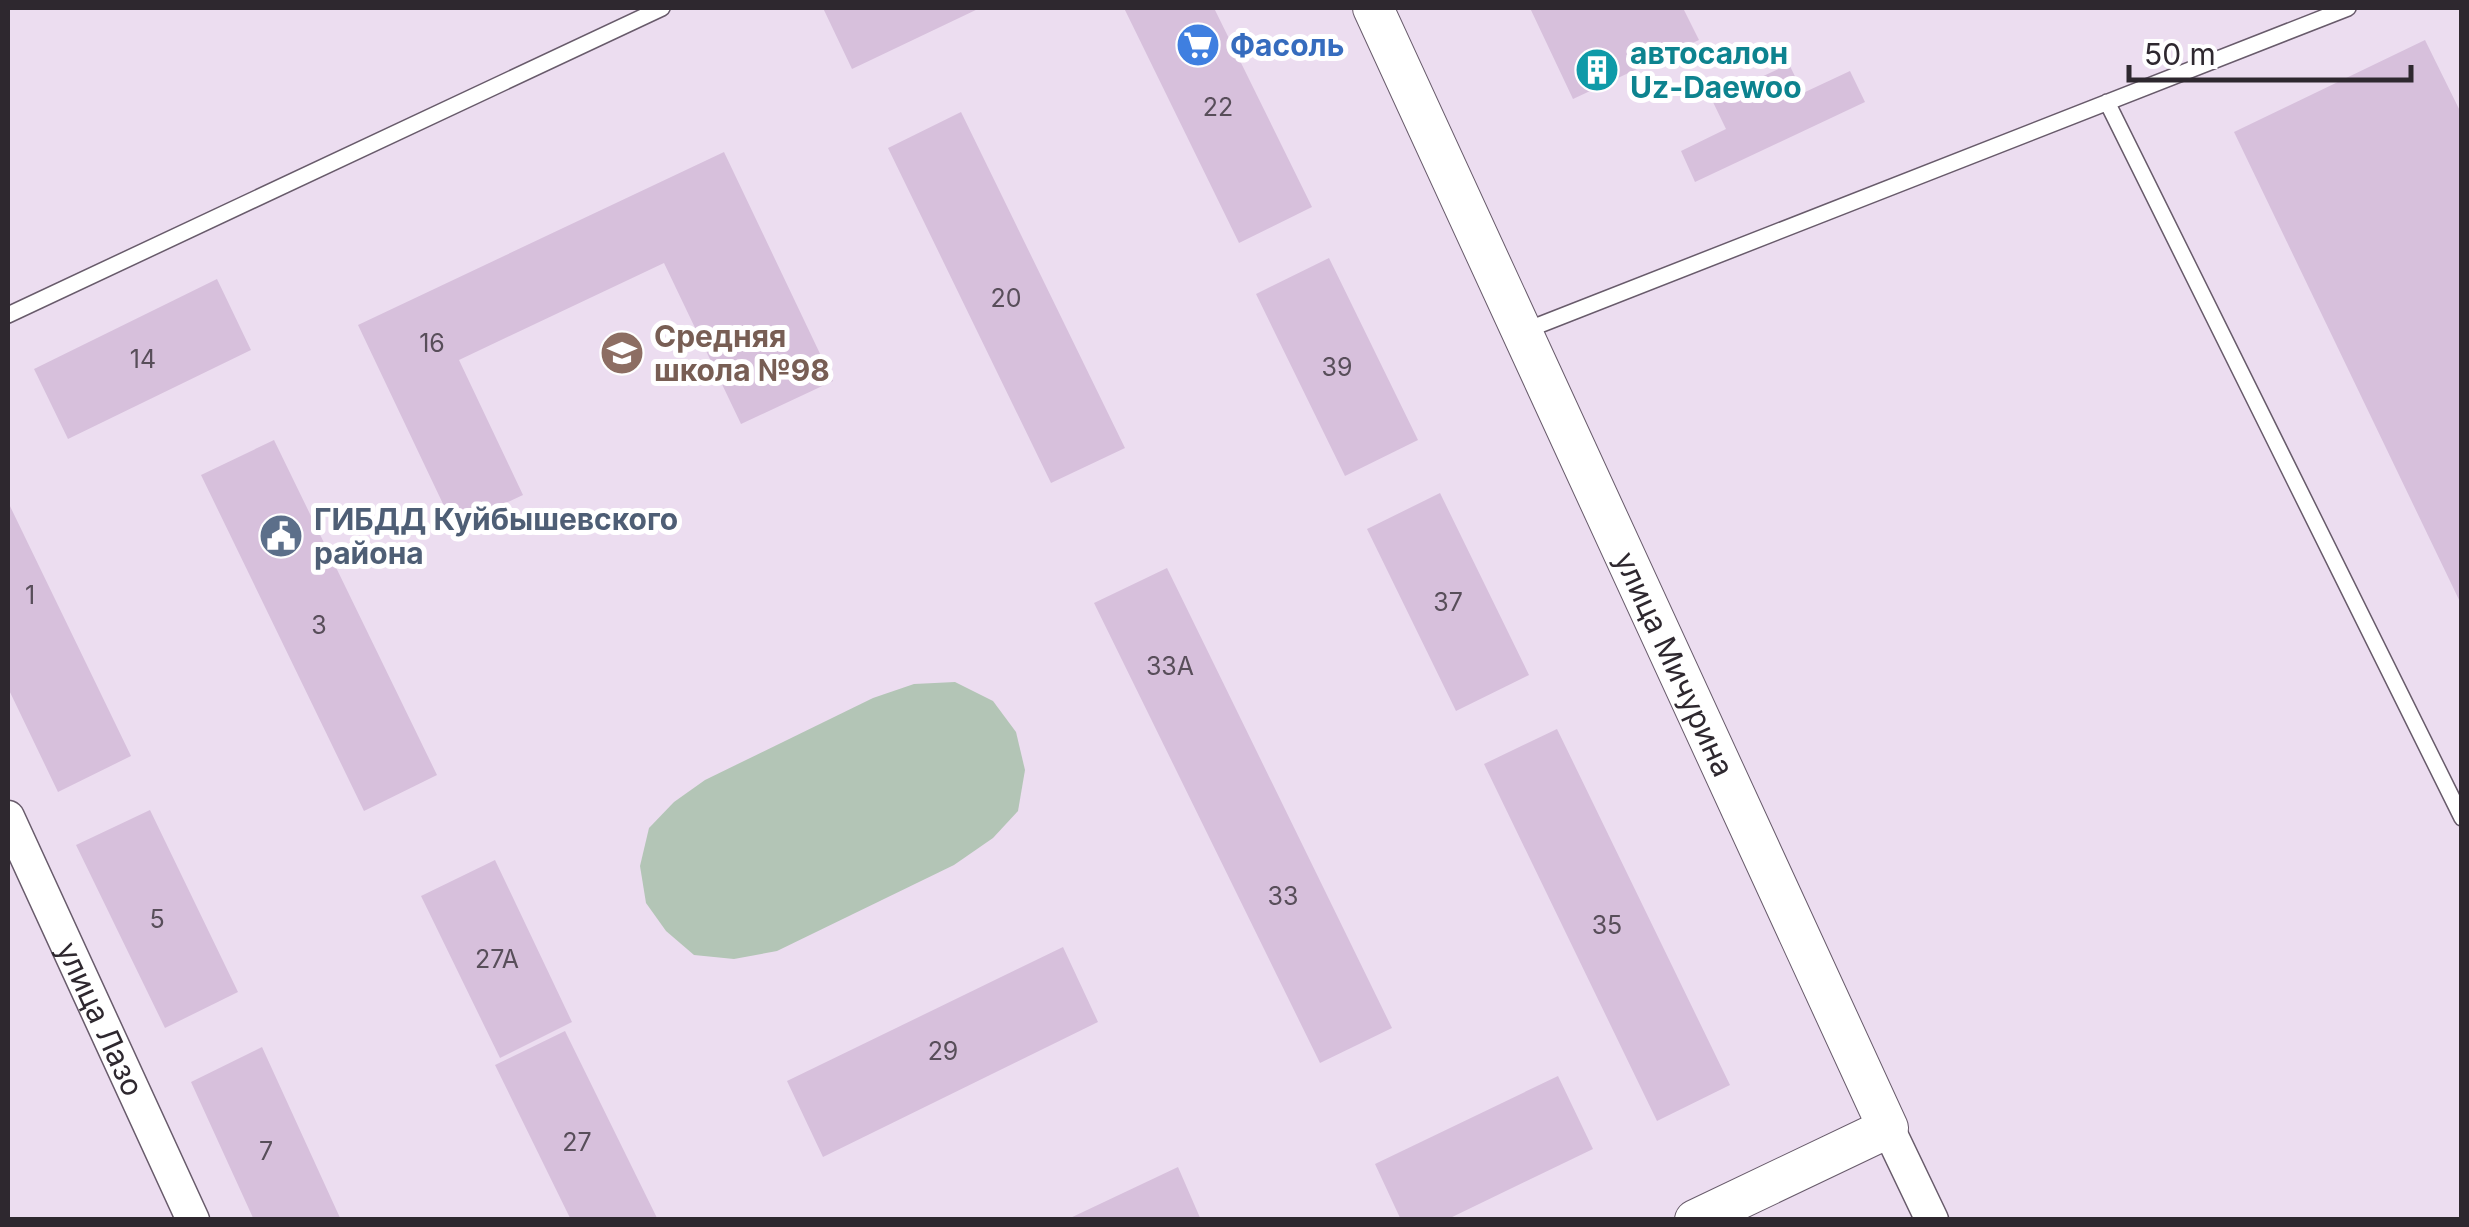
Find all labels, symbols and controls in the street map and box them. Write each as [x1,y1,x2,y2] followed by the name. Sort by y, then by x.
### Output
[2129,20,2412,82] scale bar
[1175,22,1221,68] supermarket icon: Фасоль
[1230,27,1344,63] place label: Фасоль
[1630,35,1802,105] place label: автосалон Uz-Daewoo
[2144,36,2216,72] text: 50 m
[1574,47,1620,93] building icon: автосалон Uz-Daewoo
[1203,92,1233,122] house number: 22
[990,283,1022,313] house number: 20
[654,318,830,388] place label: Средняя школа №98
[419,328,445,358] house number: 16
[599,330,645,376] school or university icon: Средняя школа №98
[130,344,156,374] house number: 14
[1322,352,1352,382] house number: 39
[314,501,678,571] place label: ГИБДД Куйбышевского района
[258,513,304,559] public building icon: ГИБДД Куйбышевского района
[1607,546,1742,782] street label: улица Мичурина
[25,580,35,610] house number: 1
[1433,587,1463,617] house number: 37
[311,610,327,640] house number: 3
[1146,651,1194,681] house number: 33А
[1268,881,1298,911] house number: 33
[149,904,165,934] house number: 5
[1592,910,1622,940] house number: 35
[50,936,152,1102] street label: улица Лазо
[475,944,519,974] house number: 27А
[928,1036,958,1066] house number: 29
[562,1127,592,1157] house number: 27
[259,1136,273,1166] house number: 7

